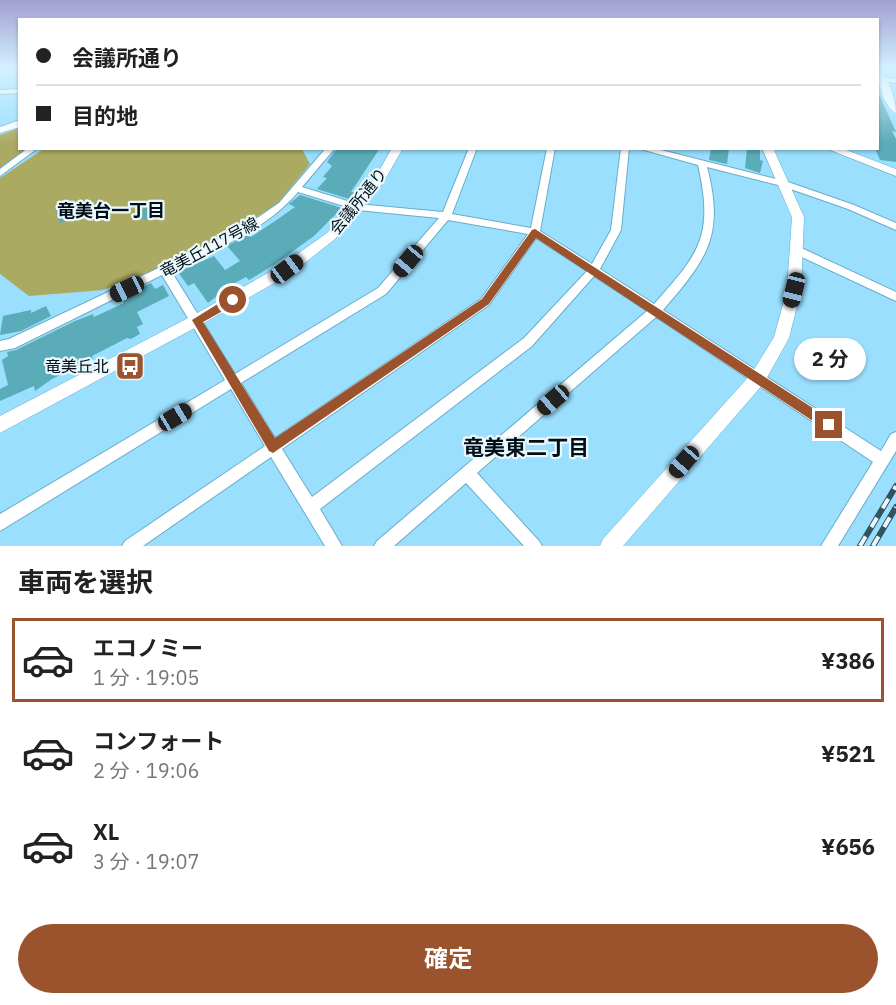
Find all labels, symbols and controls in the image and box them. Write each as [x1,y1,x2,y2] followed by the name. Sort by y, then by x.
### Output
[72,43,182,72] text: 会議所通り
[72,101,138,130] text: 目的地
[325,164,391,238] street label: 会議所通り
[57,199,165,222] district label: 竜美台一丁目
[156,213,262,281] street label: 竜美丘117号線
[390,241,426,281] car
[267,251,307,287] car
[781,270,807,310] car
[107,273,147,305] car
[219,286,246,313] route start
[793,338,865,380] callout: 2 分
[812,345,848,372] text: 2 分
[114,350,146,382] bus stop icon: 竜美丘北
[45,356,109,376] place label: 竜美丘北
[534,381,572,419] car
[155,400,195,434] car
[815,411,842,438] route end
[463,433,589,461] district label: 竜美東二丁目
[665,443,703,481] car
[18,564,153,599] text: 車両を選択
[21,633,75,687] icon: car
[93,633,203,662] text: エコノミー
[821,646,875,675] text: ¥386
[93,664,200,691] text: 1 分 · 19:05
[21,726,75,780] icon: car
[93,726,224,755] text: コンフォート
[821,739,875,768] text: ¥521
[93,757,200,784] text: 2 分 · 19:06
[93,817,119,846] text: XL
[21,819,75,873] icon: car
[821,832,875,861] text: ¥656
[93,848,200,875] text: 3 分 · 19:07
[18,924,878,993] button: 確定

